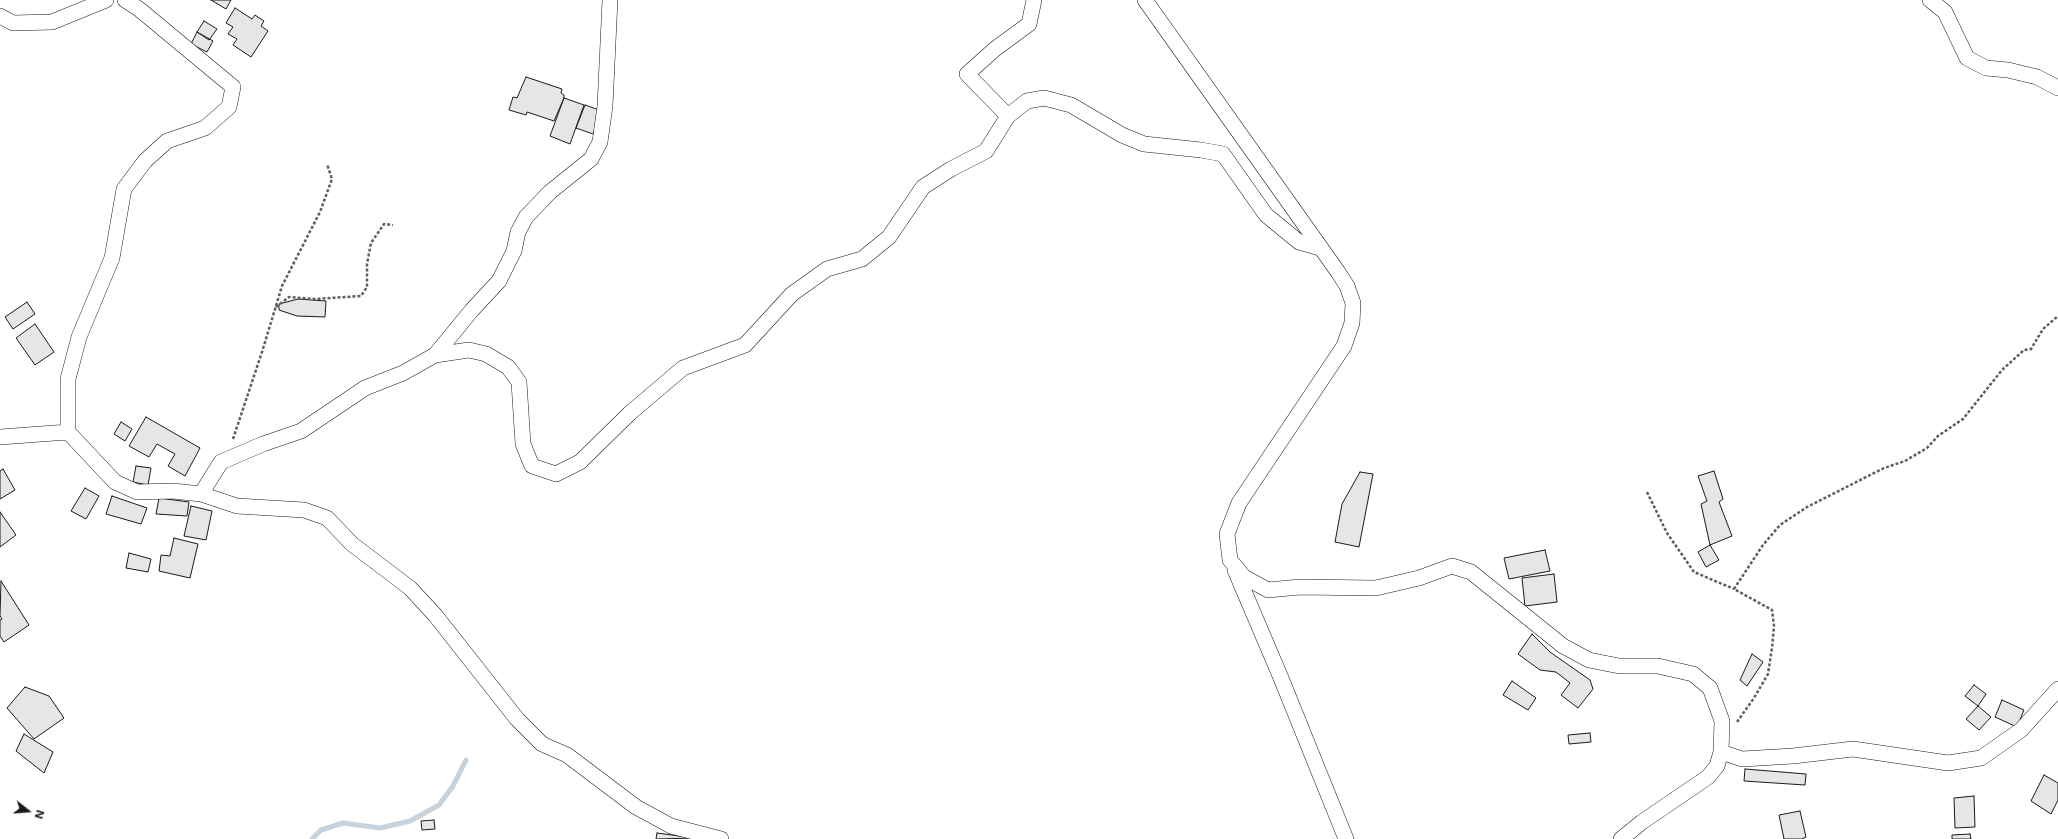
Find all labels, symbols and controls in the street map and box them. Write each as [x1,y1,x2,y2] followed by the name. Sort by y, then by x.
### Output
[8,791,48,831] north arrow
[32,808,47,821] text: N

